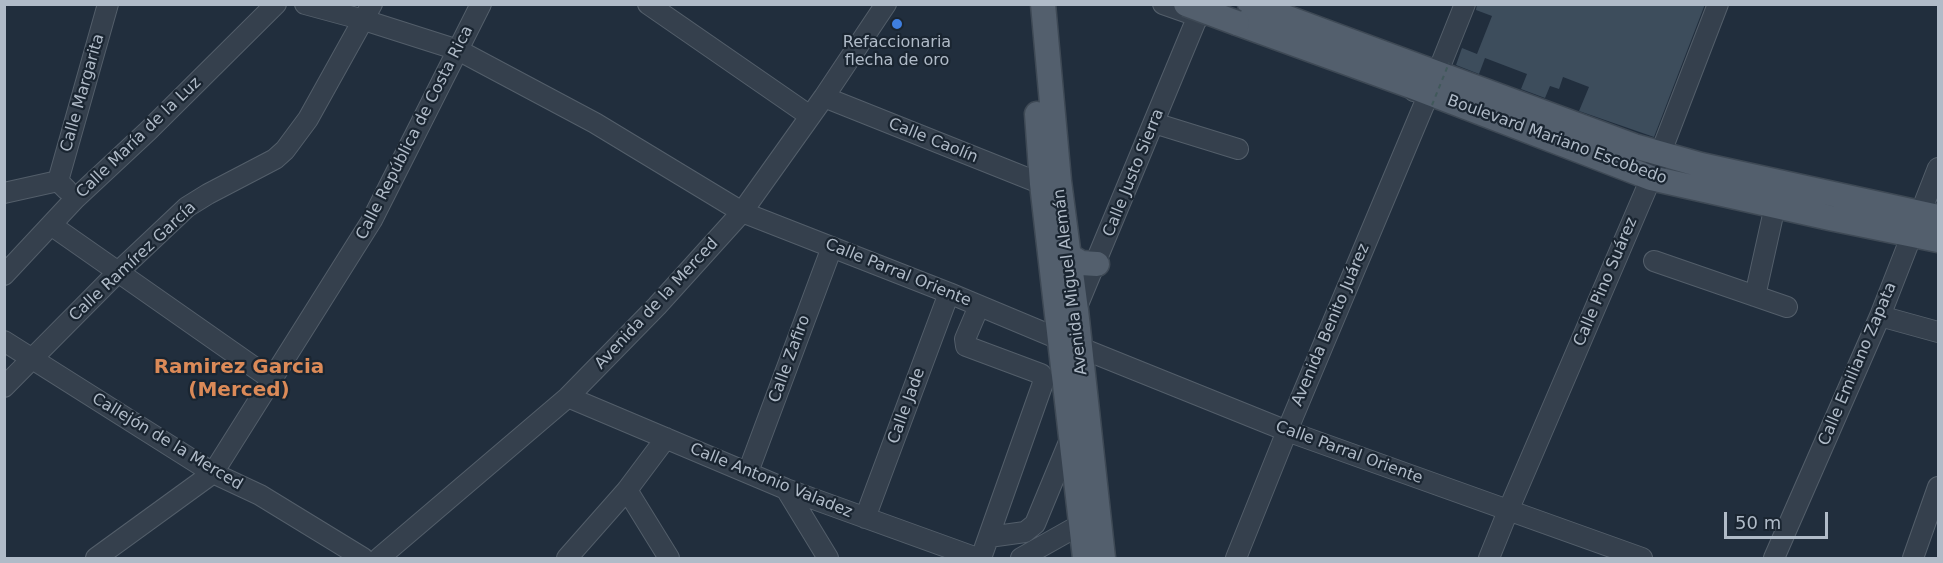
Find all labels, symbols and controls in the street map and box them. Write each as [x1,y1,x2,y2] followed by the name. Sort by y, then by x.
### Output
[890,17,904,31] marker: Refaccionaria flecha de oro
[352,23,478,243] street label: Calle República de Costa Rica
[57,32,109,154] street label: Calle Margarita
[843,33,951,71] place label: Refaccionaria flecha de oro
[73,73,205,203] street label: Calle María de la Luz
[1445,91,1669,189] street label: Boulevard Mariano Escobedo
[1100,106,1168,240] street label: Calle Justo Sierra
[886,114,980,168] street label: Calle Caolín
[1050,188,1092,376] street label: Avenida Miguel Alemán
[66,198,200,326] street label: Calle Ramírez García
[1570,215,1642,349] street label: Calle Pino Suárez
[591,235,723,373] street label: Avenida de la Merced
[822,235,974,311] street label: Calle Parral Oriente
[1288,241,1374,409] street label: Avenida Benito Juárez
[1815,279,1901,449] street label: Calle Emiliano Zapata
[765,313,815,405] street label: Calle Zafiro
[154,356,324,403] district label: Ramirez Garcia (Merced)
[884,365,930,447] street label: Calle Jade
[88,389,246,495] street label: Callejón de la Merced
[1273,417,1425,489] street label: Calle Parral Oriente
[687,440,855,522] street label: Calle Antonio Valadez
[1727,500,1830,538] scale bar
[1735,512,1781,533] text: 50 m

